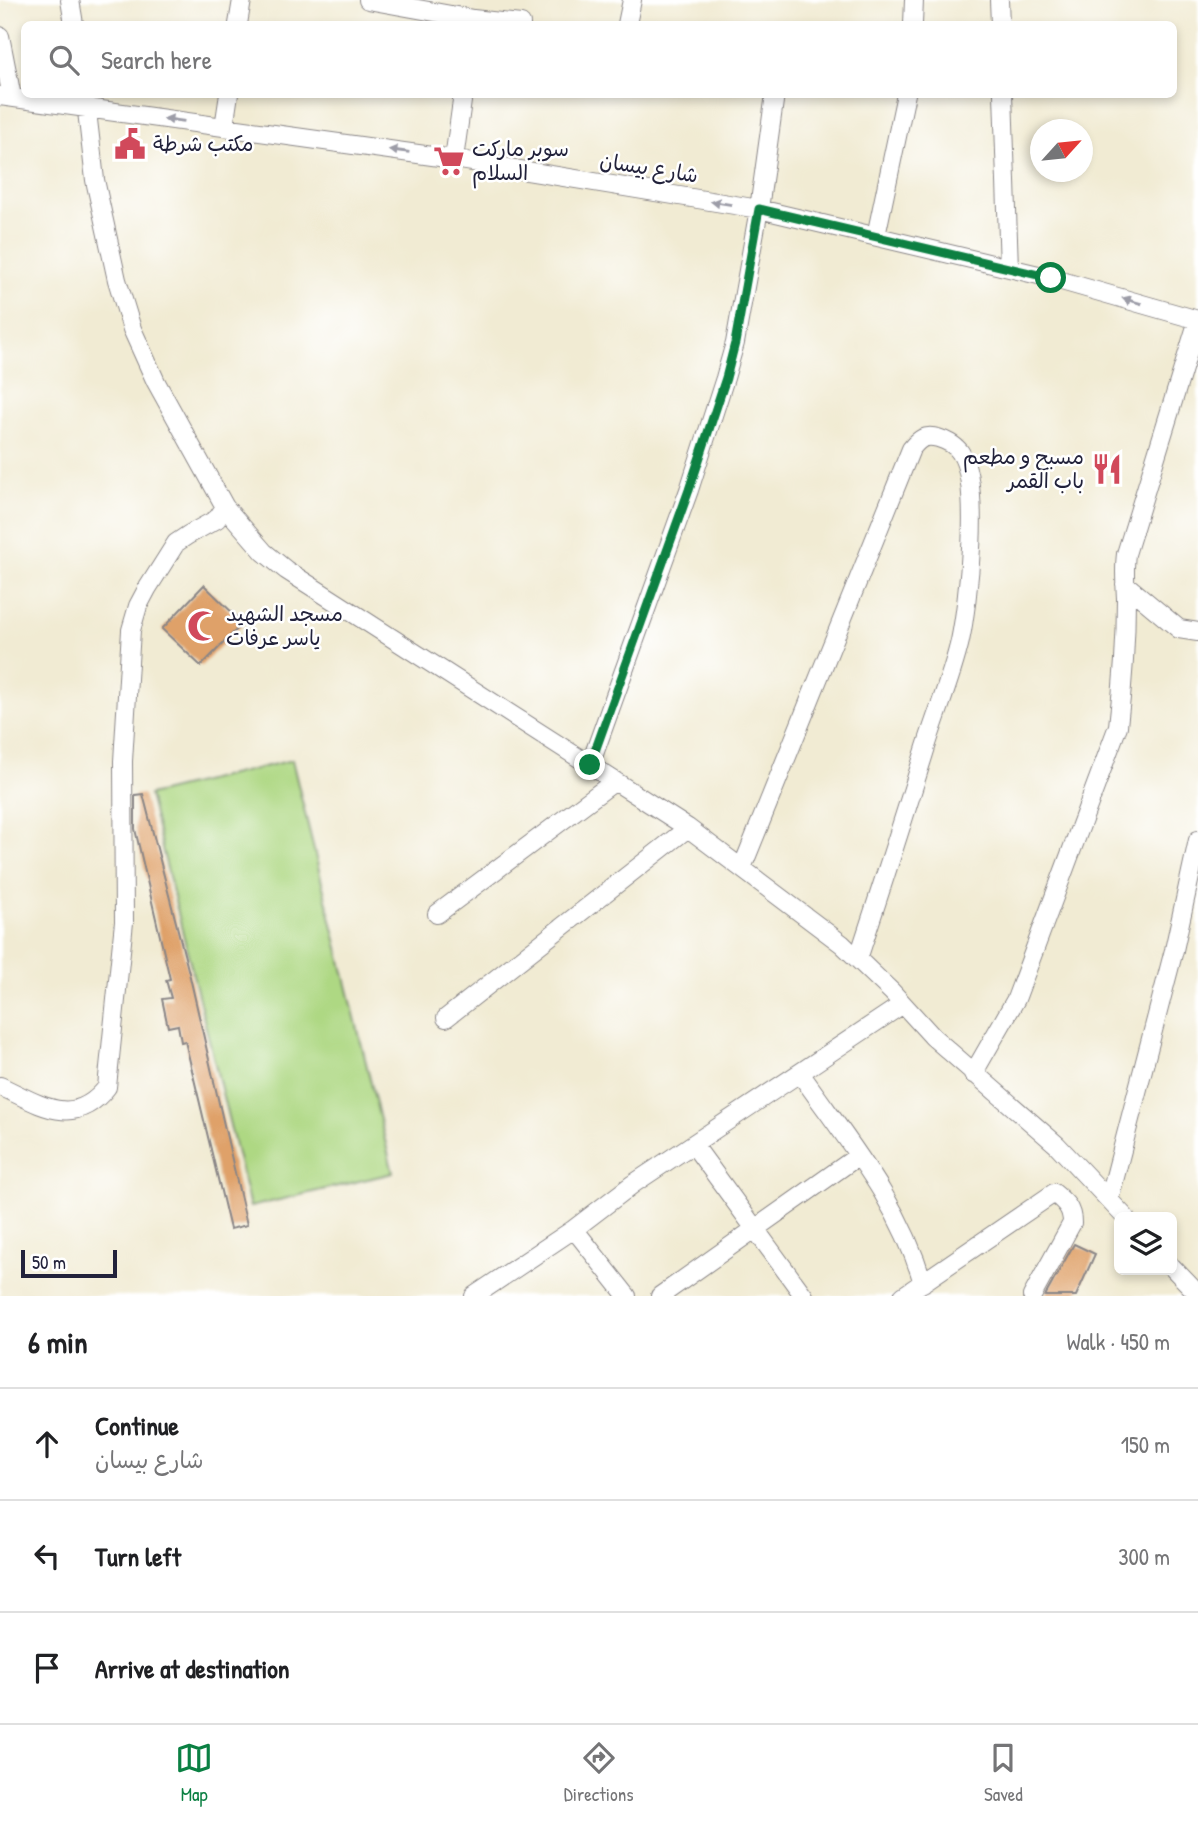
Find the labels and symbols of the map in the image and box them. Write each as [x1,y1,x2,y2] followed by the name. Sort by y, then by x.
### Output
[163,114,185,125] one-way arrow
[1030,119,1093,182] north arrow
[113,127,147,161] public building icon: مكتب شرطة
[153,129,253,158] place label: مكتب شرطة
[472,134,569,189] place label: سوبر ماركت السلام
[432,144,466,178] supermarket icon: سوبر ماركت السلام
[598,145,700,191] street label: شارع بيسان
[388,146,410,157] one-way arrow
[710,197,732,208] one-way arrow
[1035,262,1066,293] route start
[1122,295,1143,305] one-way arrow
[963,442,1084,495] place label: مسبح و مطعم باب القمر
[1090,452,1124,486] restaurant icon: مسبح و مطعم باب القمر
[226,599,343,652] place label: مسجد الشهيد ياسر عرفات
[186,609,220,643] mosque icon: مسجد الشهيد ياسر عرفات
[574,749,605,780] route end
[21,1247,117,1279] scale bar

